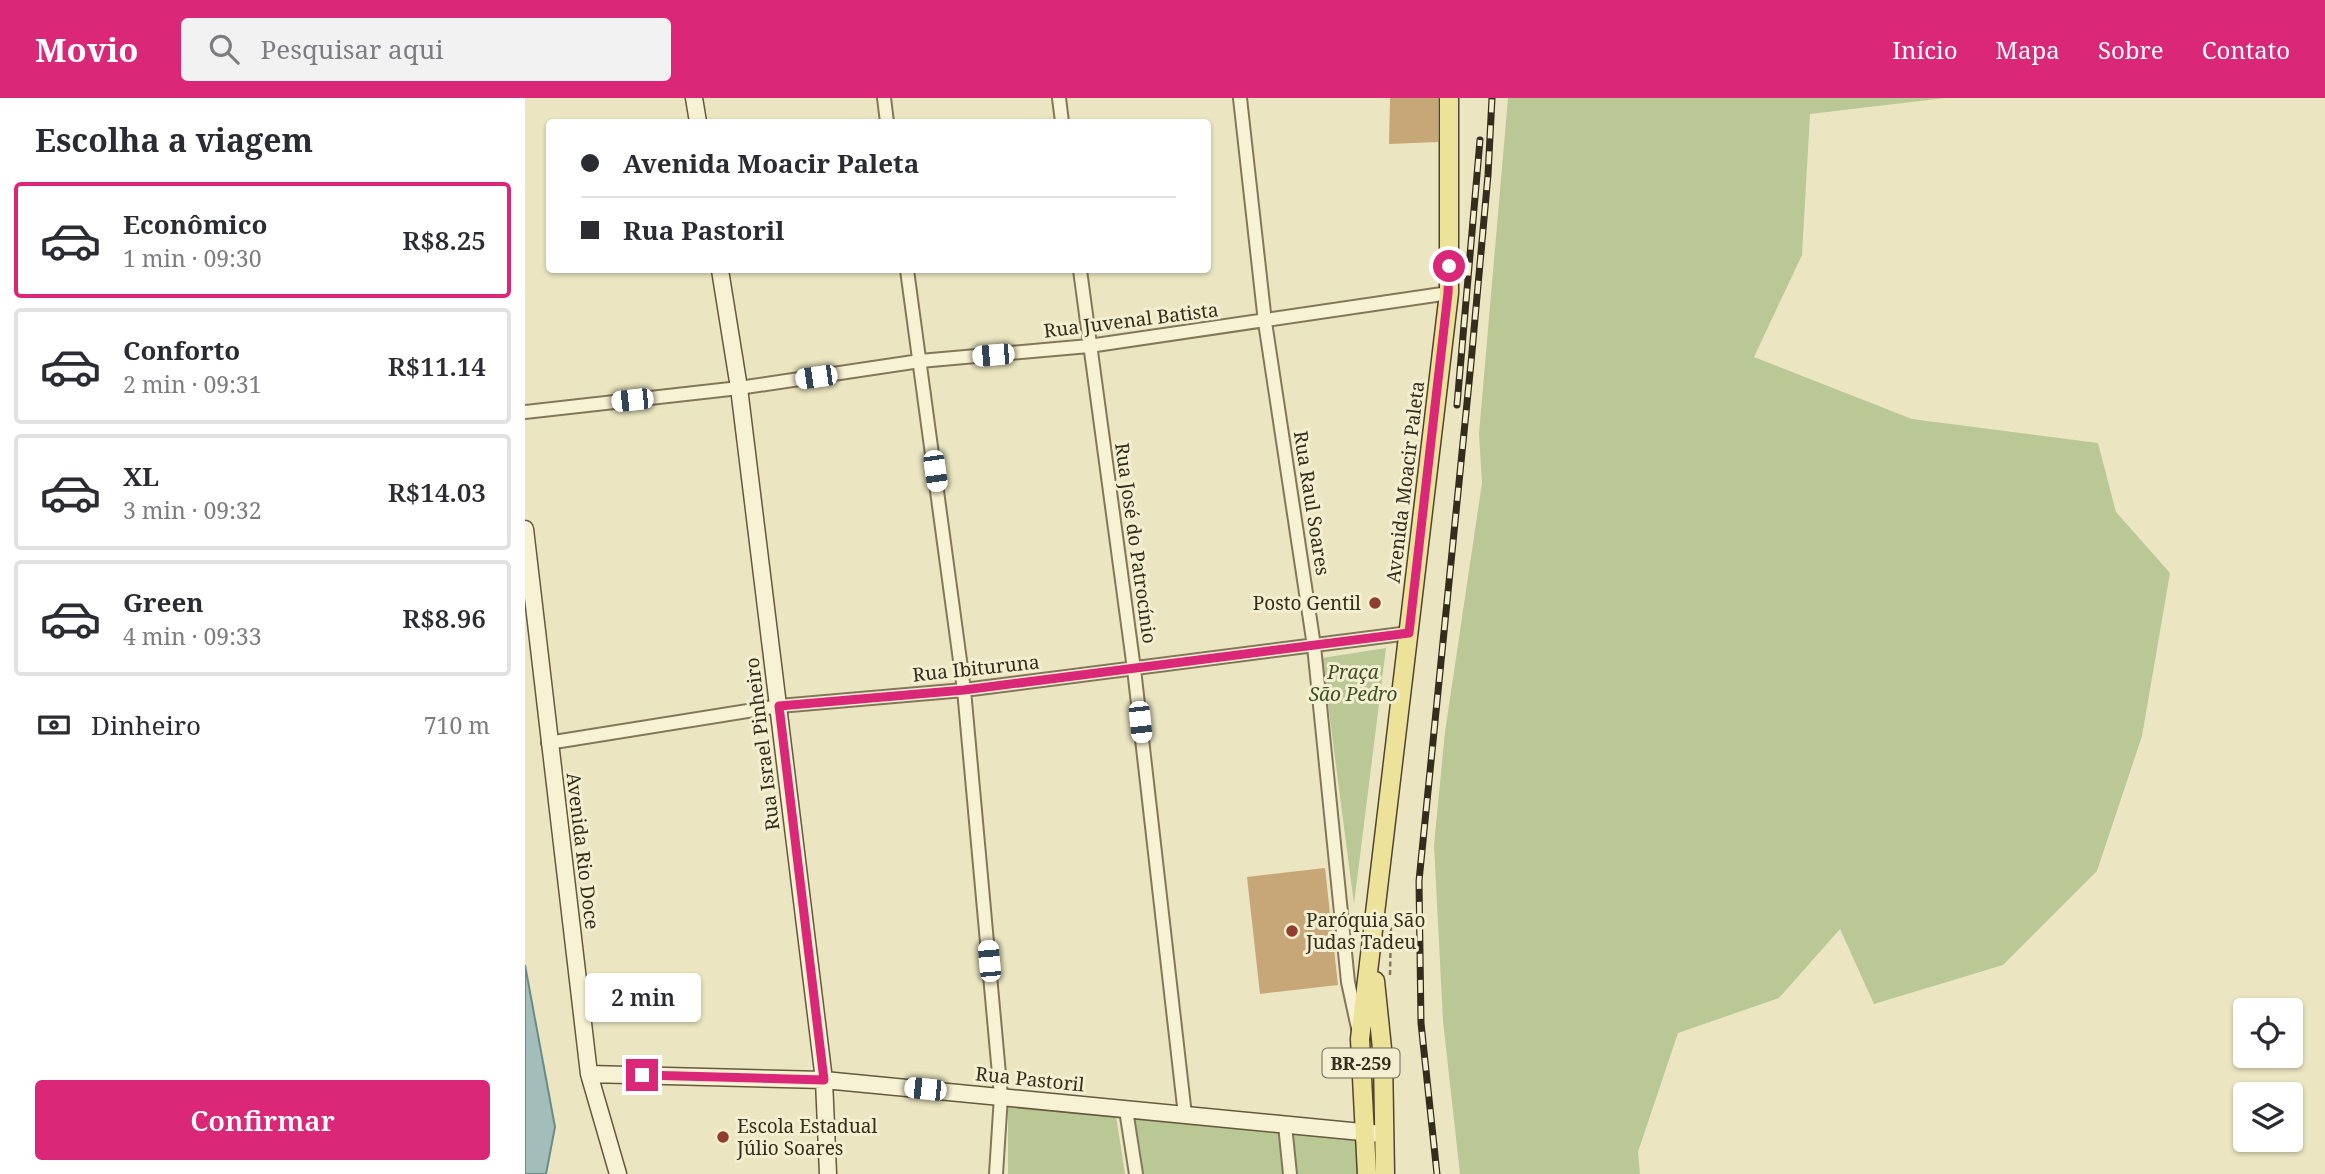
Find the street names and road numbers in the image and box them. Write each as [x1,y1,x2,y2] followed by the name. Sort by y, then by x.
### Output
[1042,296,1220,344] street label: Rua Juvenal Batista
[1380,379,1430,585] street label: Avenida Moacir Paleta
[1288,429,1336,577] street label: Rua Raul Soares
[1109,441,1163,645] street label: Rua José do Patrocínio
[911,648,1041,688] street label: Rua Ibituruna
[738,656,786,832] street label: Rua Israel Pinheiro
[560,771,606,931] street label: Avenida Rio Doce
[1323,1048,1399,1078] road number: BR-259
[974,1060,1086,1098] street label: Rua Pastoril

